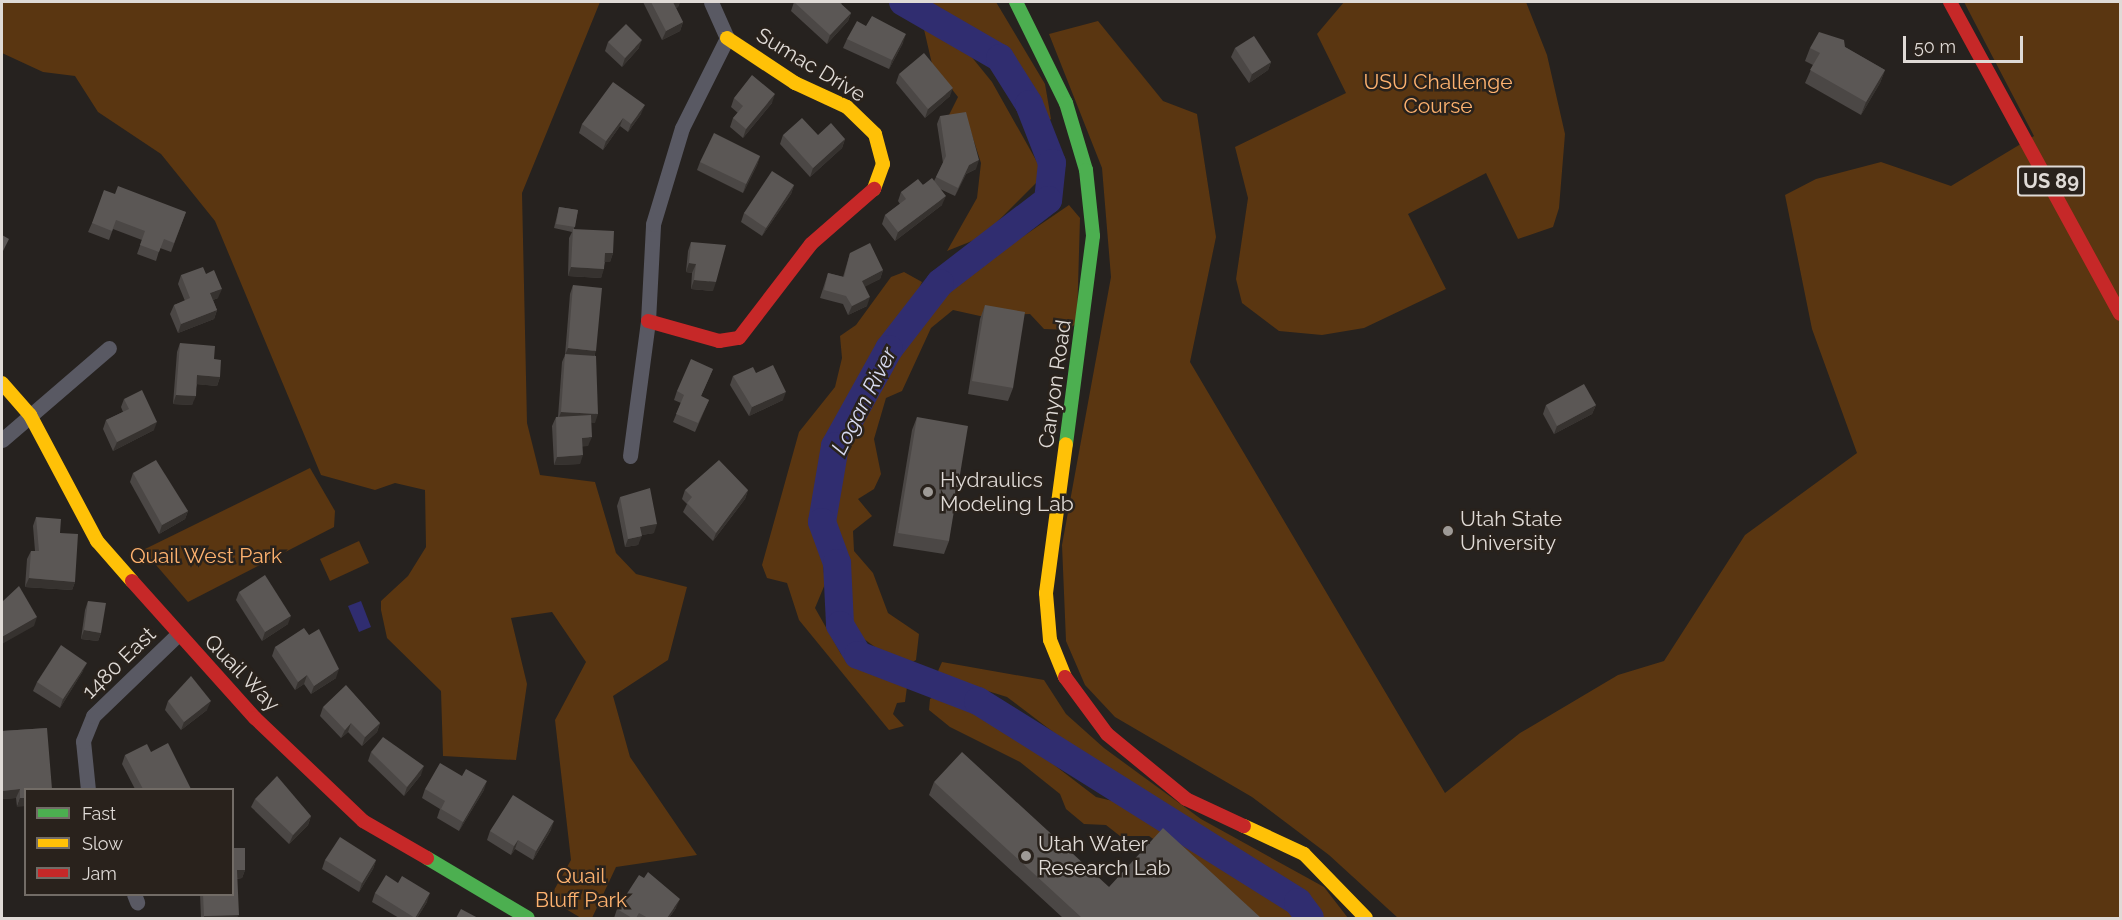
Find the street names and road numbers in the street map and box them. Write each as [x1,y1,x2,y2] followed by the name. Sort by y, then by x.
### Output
[752,23,870,107] street label: Sumac Drive
[2016,164,2086,198] road number: US 89
[1034,318,1076,450] street label: Canyon Road
[77,622,161,704] street label: 1480 East
[199,629,285,717] street label: Quail Way

